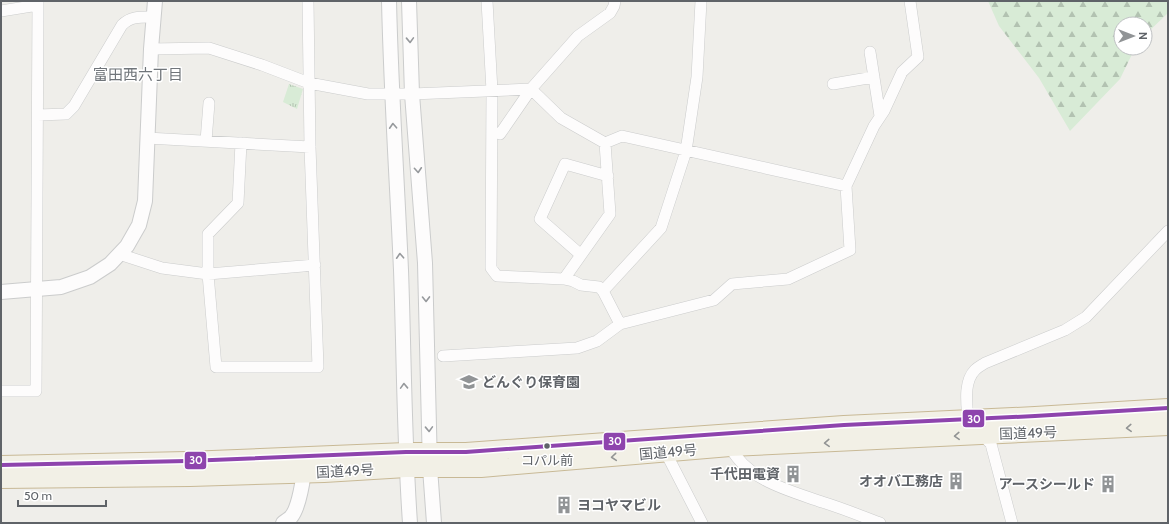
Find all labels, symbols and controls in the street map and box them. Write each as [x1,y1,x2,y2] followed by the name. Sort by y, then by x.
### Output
[1113,16,1153,56] north arrow
[1136,32,1150,40] text: N
[406,37,414,43] one-way arrow
[93,66,183,84] district label: 富田西六丁目
[389,123,398,129] one-way arrow
[413,167,422,173] one-way arrow
[396,253,404,259] one-way arrow
[421,296,430,302] one-way arrow
[459,372,479,392] school or university icon: どんぐり保育園
[482,373,580,391] place label: どんぐり保育園
[400,383,408,389] one-way arrow
[962,409,985,428] line badge: 30
[967,412,981,426] text: 30
[999,423,1057,443] street label: 国道49号
[1126,424,1132,432] one-way arrow
[424,426,433,432] one-way arrow
[954,431,960,440] one-way arrow
[603,432,626,451] line badge: 30
[608,434,622,448] text: 30
[824,438,830,447] one-way arrow
[542,441,552,451] marker: コパル前
[638,441,698,463] street label: 国道49号
[184,451,207,470] line badge: 30
[521,452,573,468] place label: コパル前
[189,453,203,467] text: 30
[611,453,617,462] one-way arrow
[316,460,374,482] street label: 国道49号
[783,464,803,484] building icon: 千代田電資
[710,465,780,483] place label: 千代田電資
[946,471,966,491] building icon: オオバ工務店
[859,472,943,490] place label: オオバ工務店
[1098,474,1118,494] building icon: アースシールド
[999,475,1095,493] place label: アースシールド
[18,482,106,508] scale bar
[24,488,52,503] text: 50 m
[554,495,574,515] building icon: ヨコヤマビル
[577,496,661,514] place label: ヨコヤマビル

